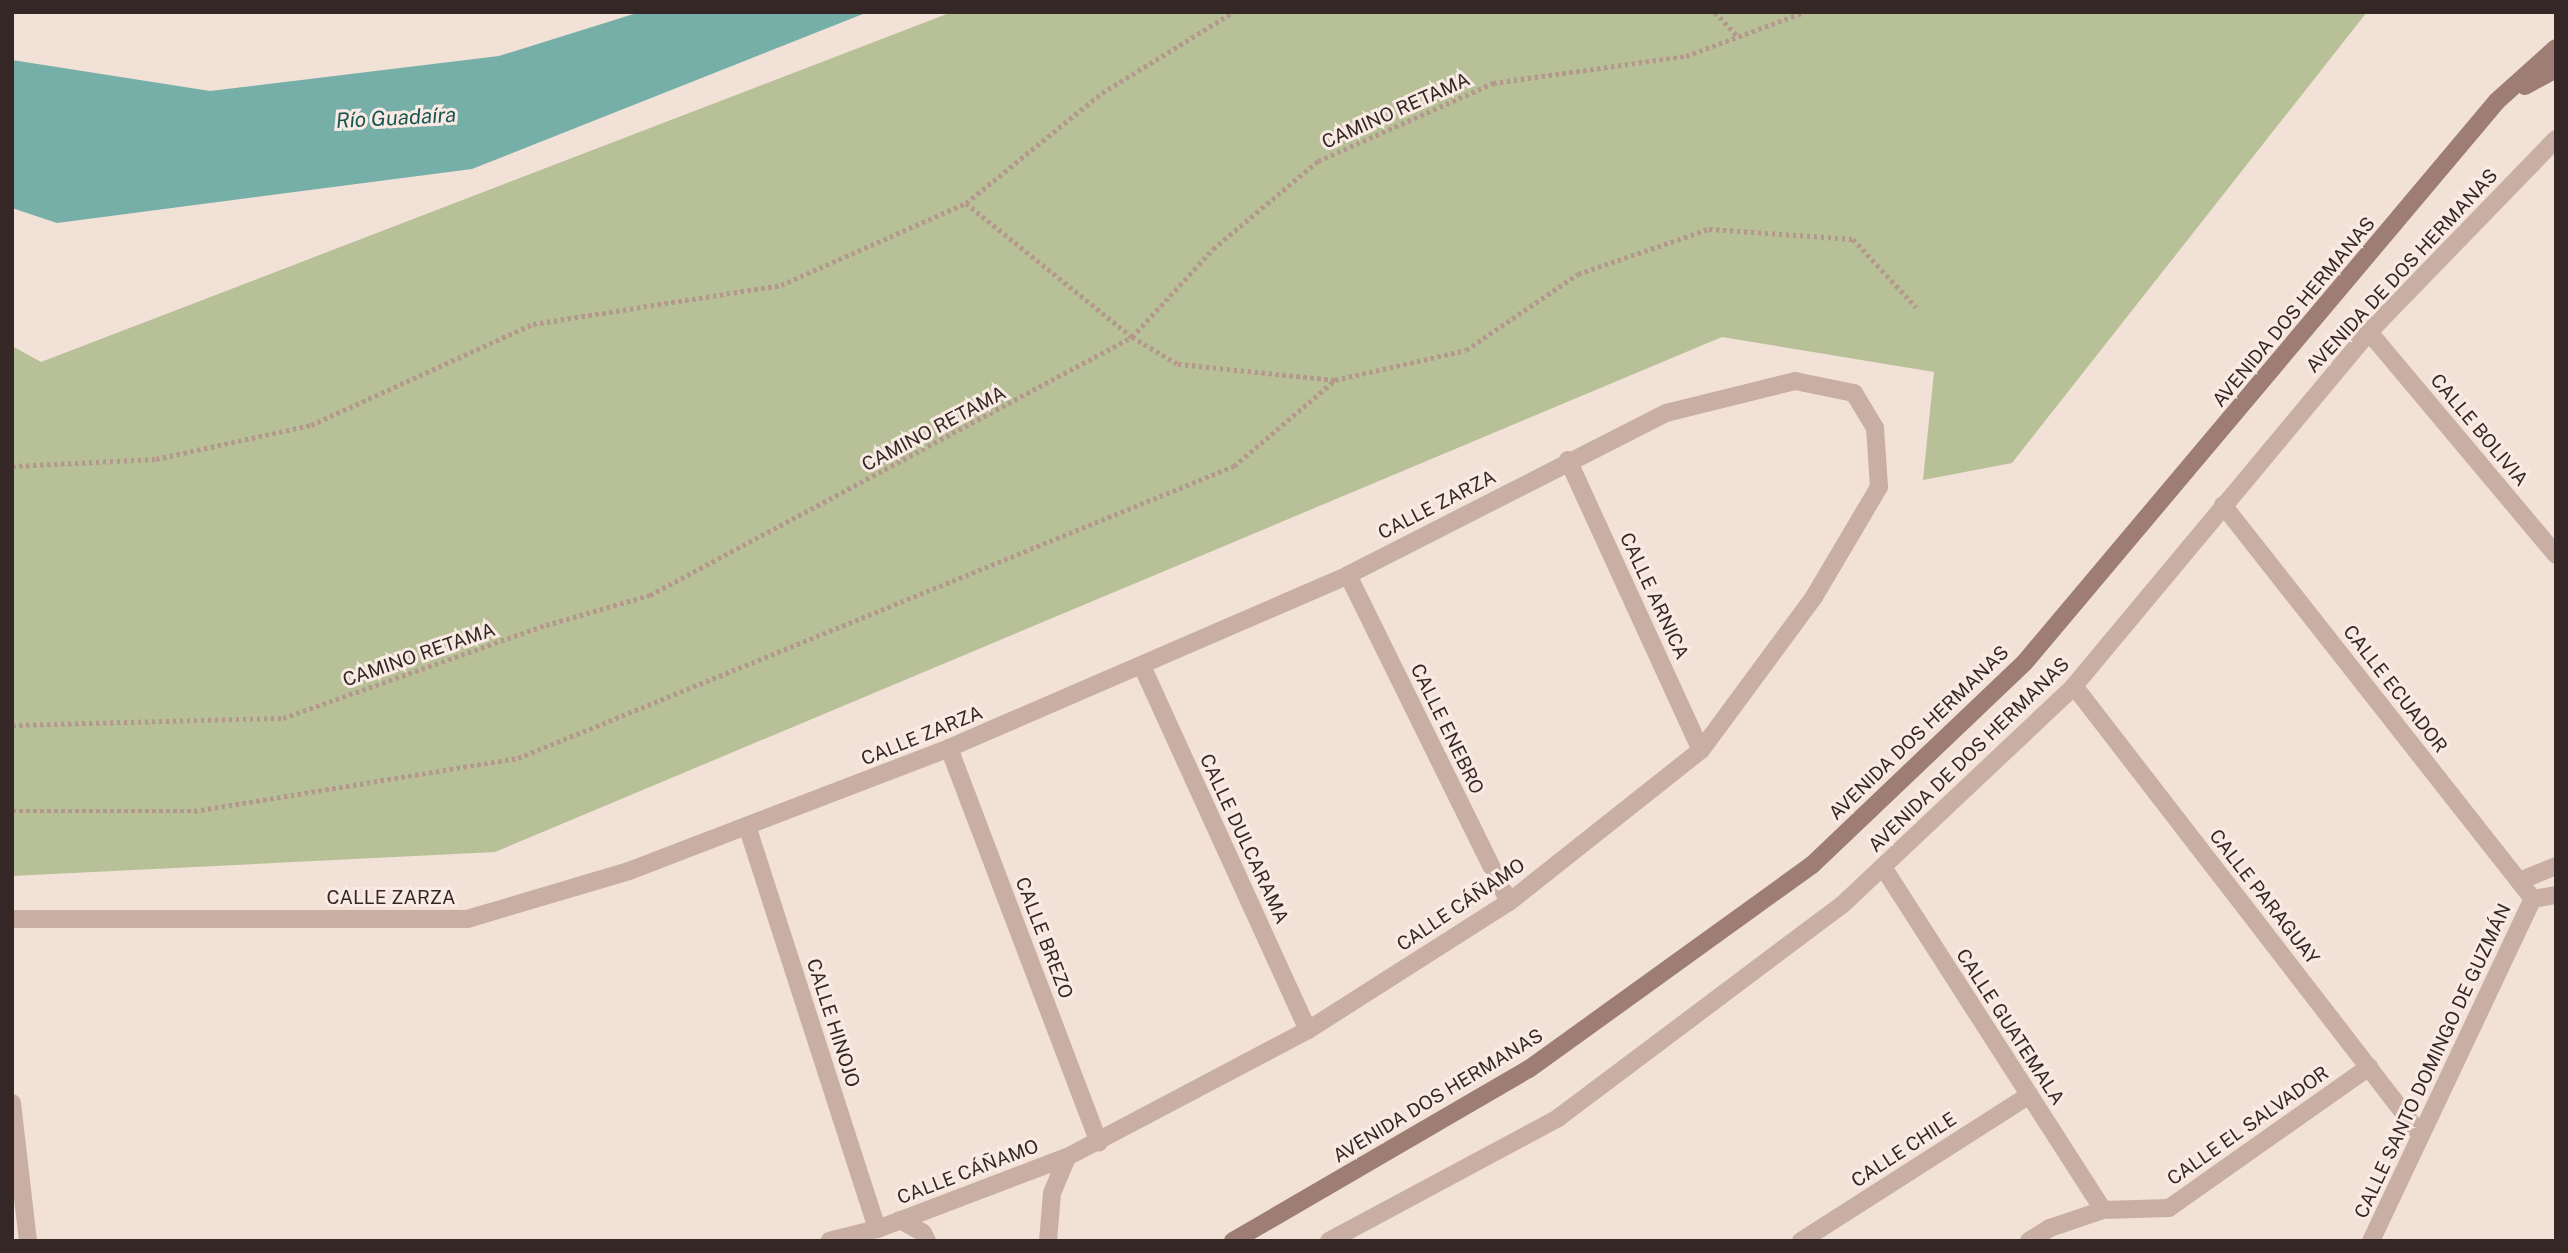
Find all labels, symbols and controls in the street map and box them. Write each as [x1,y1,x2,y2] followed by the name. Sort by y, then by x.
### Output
[1318,68,1474,154] street label: CAMINO RETAMA
[335,102,457,134] water label: Río Guadaíra
[2301,164,2503,378] street label: AVENIDA DE DOS HERMANAS
[2208,212,2380,412] street label: AVENIDA DOS HERMANAS
[2426,369,2532,491] street label: CALLE BOLIVIA
[858,381,1010,477] street label: CAMINO RETAMA
[1374,466,1500,544] street label: CALLE ZARZA
[1615,529,1693,663] street label: CALLE ARNICA
[340,618,498,692] street label: CAMINO RETAMA
[2338,621,2452,757] street label: CALLE ECUADOR
[1824,641,2014,825] street label: AVENIDA DOS HERMANAS
[1864,653,2074,857] street label: AVENIDA DE DOS HERMANAS
[1406,660,1488,798] street label: CALLE ENEBRO
[858,701,986,771] street label: CALLE ZARZA
[1195,750,1293,928] street label: CALLE DULCARAMA
[2204,825,2324,969] street label: CALLE PARAGUAY
[1393,854,1529,956] street label: CALLE CÁÑAMO
[1010,874,1078,1002] street label: CALLE BREZO
[327,887,455,909] street label: CALLE ZARZA
[2350,900,2516,1222] street label: CALLE SANTO DOMINGO DE GUZMÁN
[1951,945,2069,1109] street label: CALLE GUATEMALA
[801,956,865,1090] street label: CALLE HINOJO
[1329,1024,1547,1168] street label: AVENIDA DOS HERMANAS
[2163,1062,2333,1190] street label: CALLE EL SALVADOR
[1847,1108,1961,1192] street label: CALLE CHILE
[894,1135,1042,1209] street label: CALLE CÁÑAMO

